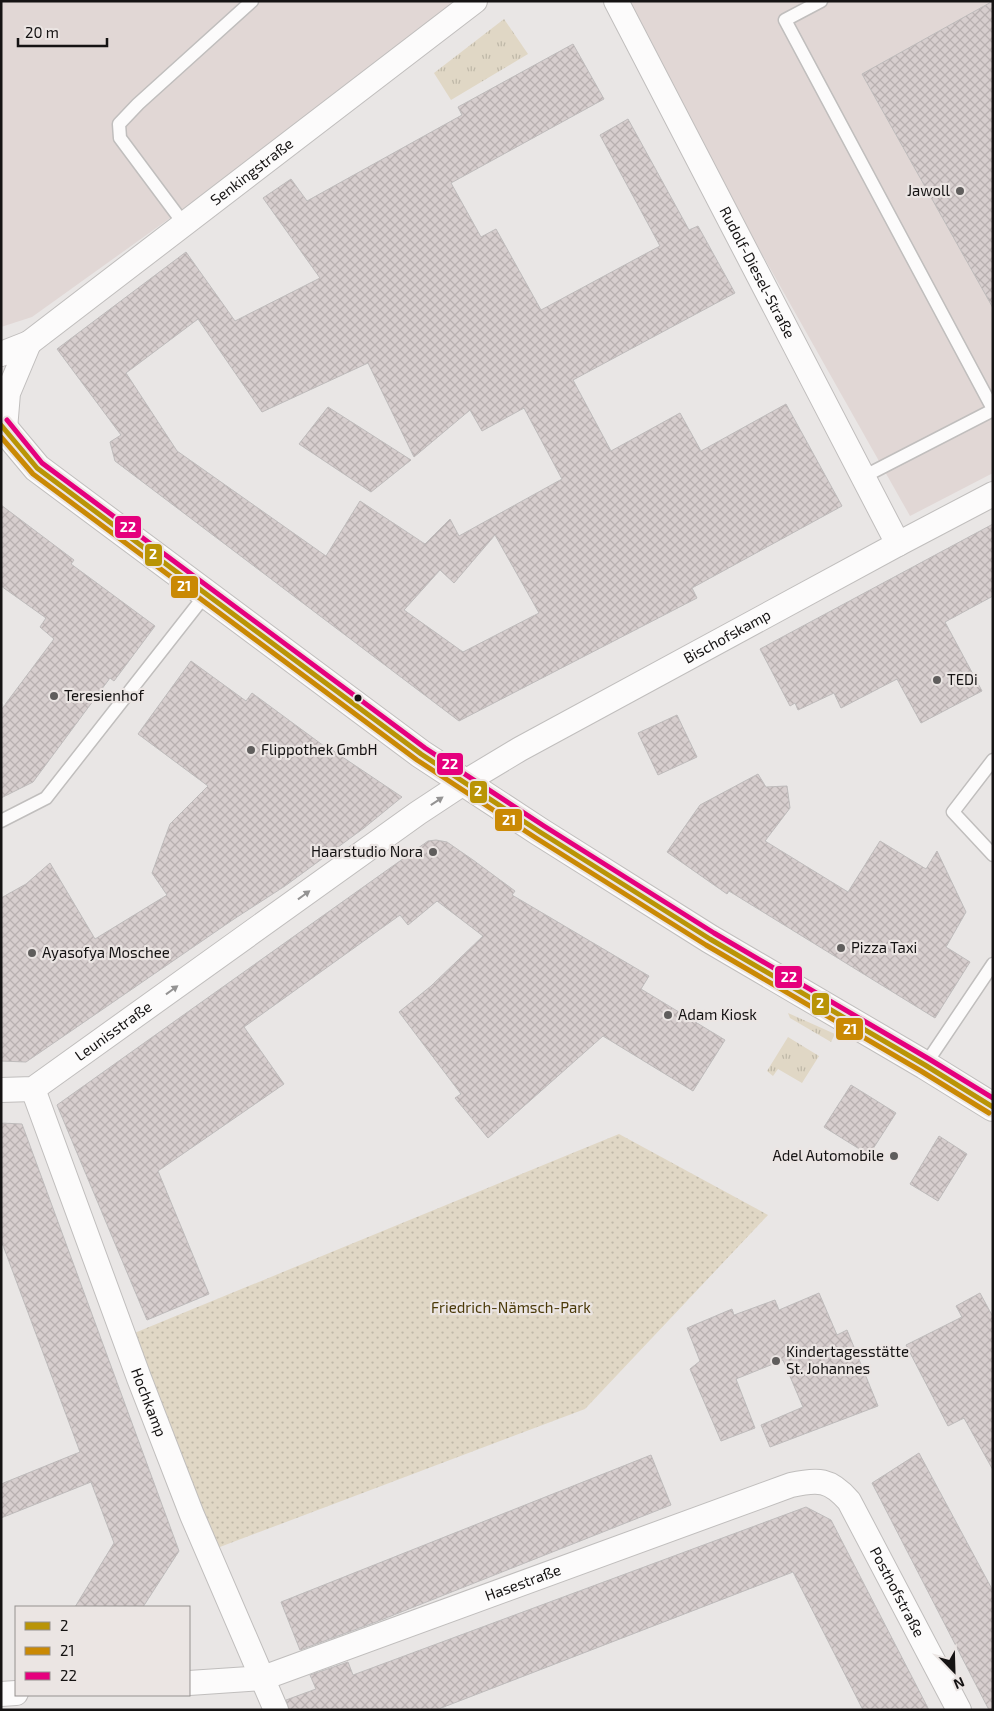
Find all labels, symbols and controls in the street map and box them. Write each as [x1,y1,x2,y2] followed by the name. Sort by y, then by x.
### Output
[18,15,106,47] scale bar
[25,23,59,41] text: 20 m
[206,134,296,209] street label: Senkingstraße
[907,181,951,199] place label: Jawoll
[954,185,966,197] marker: Jawoll
[716,203,800,341] street label: Rudolf-Diesel-Straße
[114,515,142,539] line badge: 22
[120,518,136,535] text: 22
[144,543,163,567] line badge: 2
[149,545,157,562] text: 2
[170,575,199,599] line badge: 21
[177,577,191,594] text: 21
[680,605,773,667] street label: Bischofskamp
[947,670,978,688] place label: TEDi
[931,674,943,686] marker: TEDi
[64,686,144,704] place label: Teresienhof
[48,690,60,702] marker: Teresienhof
[353,693,363,703] unlabelled marker
[261,740,378,758] place label: Flippothek GmbH
[245,744,257,756] marker: Flippothek GmbH
[436,752,464,776] line badge: 22
[442,755,458,772] text: 22
[469,780,488,804] line badge: 2
[474,782,482,799] text: 2
[430,796,443,806] one-way arrow
[494,808,523,832] line badge: 21
[502,811,516,828] text: 21
[311,842,423,860] place label: Haarstudio Nora
[427,846,439,858] marker: Haarstudio Nora
[297,890,311,900] one-way arrow
[851,938,917,956] place label: Pizza Taxi
[835,942,847,954] marker: Pizza Taxi
[42,943,170,961] place label: Ayasofya Moschee
[26,947,38,959] marker: Ayasofya Moschee
[774,965,803,989] line badge: 22
[781,968,797,985] text: 22
[165,985,179,995] one-way arrow
[811,992,830,1016] line badge: 2
[816,994,824,1011] text: 2
[71,997,155,1064] street label: Leunisstraße
[678,1005,757,1023] place label: Adam Kiosk
[662,1009,674,1021] marker: Adam Kiosk
[835,1017,864,1041] line badge: 21
[843,1020,857,1037] text: 21
[772,1146,884,1164] place label: Adel Automobile
[888,1150,900,1162] marker: Adel Automobile
[431,1298,591,1316] park label: Friedrich-Nämsch-Park
[786,1342,909,1377] place label: Kindertagesstätte St. Johannes
[770,1355,782,1367] marker: Kindertagesstätte St. Johannes
[128,1365,171,1439] street label: Hochkamp
[867,1543,929,1640] street label: Posthofstraße
[482,1560,563,1604] street label: Hasestraße
[15,1606,190,1696] legend
[60,1616,68,1634] text: 2
[60,1641,74,1659] text: 21
[929,1646,979,1696] north arrow
[60,1666,77,1684] text: 22
[951,1674,967,1693] text: N

